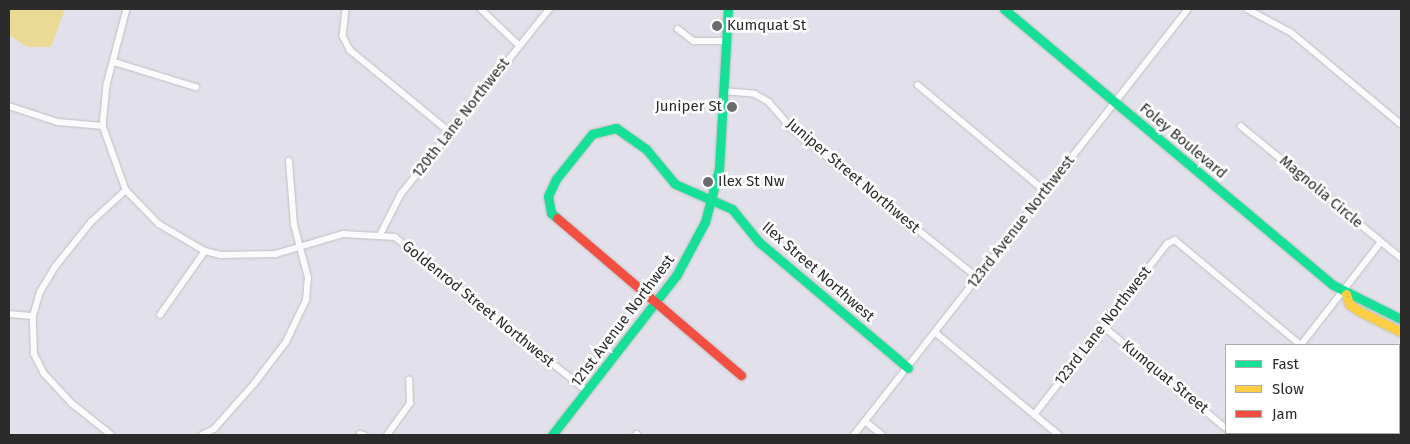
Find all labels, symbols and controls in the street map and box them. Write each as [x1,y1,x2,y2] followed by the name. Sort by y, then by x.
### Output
[727,17,806,35] place label: Kumquat St
[711,20,723,32] marker: Kumquat St
[409,54,513,182] street label: 120th Lane Northwest
[655,98,722,116] place label: Juniper St
[1136,99,1230,183] street label: Foley Boulevard
[726,101,738,113] marker: Juniper St
[783,115,923,237] street label: Juniper Street Northwest
[964,152,1078,292] street label: 123rd Avenue Northwest
[1276,152,1366,232] street label: Magnolia Circle
[718,173,785,191] place label: Ilex St Nw
[702,176,714,188] marker: Ilex St Nw
[758,218,878,326] street label: Ilex Street Northwest
[398,237,558,371] street label: Goldenrod Street Northwest
[568,251,678,391] street label: 121st Avenue Northwest
[1051,263,1155,389] street label: 123rd Lane Northwest
[1118,337,1212,417] street label: Kumquat Street
[1225,344,1400,434] legend
[1272,355,1299,373] text: Fast
[1272,380,1304,398] text: Slow
[1272,405,1298,423] text: Jam

